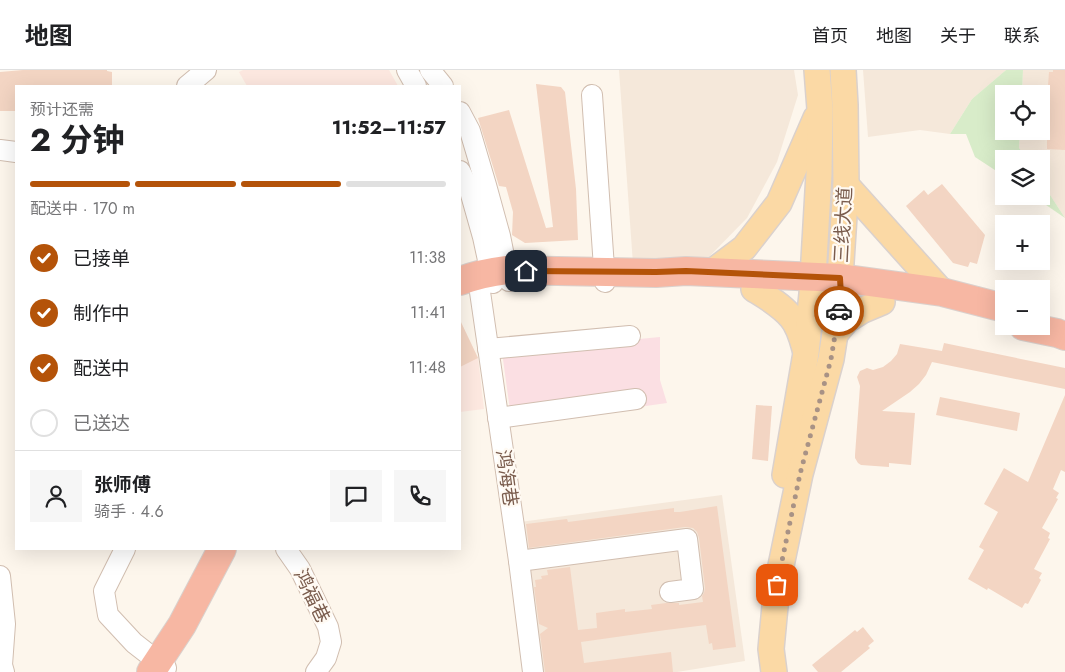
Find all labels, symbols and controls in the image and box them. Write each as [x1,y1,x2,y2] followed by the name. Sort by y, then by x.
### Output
[25,18,73,53] text: 地图
[812,23,848,49] text: 首页
[876,23,912,49] text: 地图
[940,23,976,49] text: 关于
[1004,23,1040,49] text: 联系
[995,85,1050,335] map controls
[995,85,1050,140] button: locate
[30,98,94,121] text: 预计还需
[332,114,446,141] text: 11:52–11:57
[30,117,125,163] text: 2 分钟
[995,150,1050,205] button: layers
[828,186,858,264] street label: 三线大道
[30,197,135,220] text: 配送中 · 170 m
[995,215,1050,270] button: +
[30,244,58,272] icon: check
[73,245,130,272] text: 已接单
[409,246,446,269] text: 11:38
[505,250,547,292] pin
[512,257,540,285] icon: home
[995,280,1050,335] button: −
[814,286,864,336] courier
[825,297,853,325] icon: car
[30,299,58,327] icon: check
[73,300,130,327] text: 制作中
[410,301,446,324] text: 11:41
[30,354,58,382] icon: check
[73,355,130,382] text: 配送中
[409,356,446,379] text: 11:48
[73,410,130,437] text: 已送达
[490,448,524,508] street label: 鸿海巷
[30,470,82,522] button: person
[330,470,382,522] button: chat
[394,470,446,522] button: phone
[94,471,151,498] text: 张师傅
[94,500,164,523] text: 骑手 · 4.6
[287,564,337,628] street label: 鸿福巷
[756,564,798,606] pin
[763,571,791,599] icon: bag

